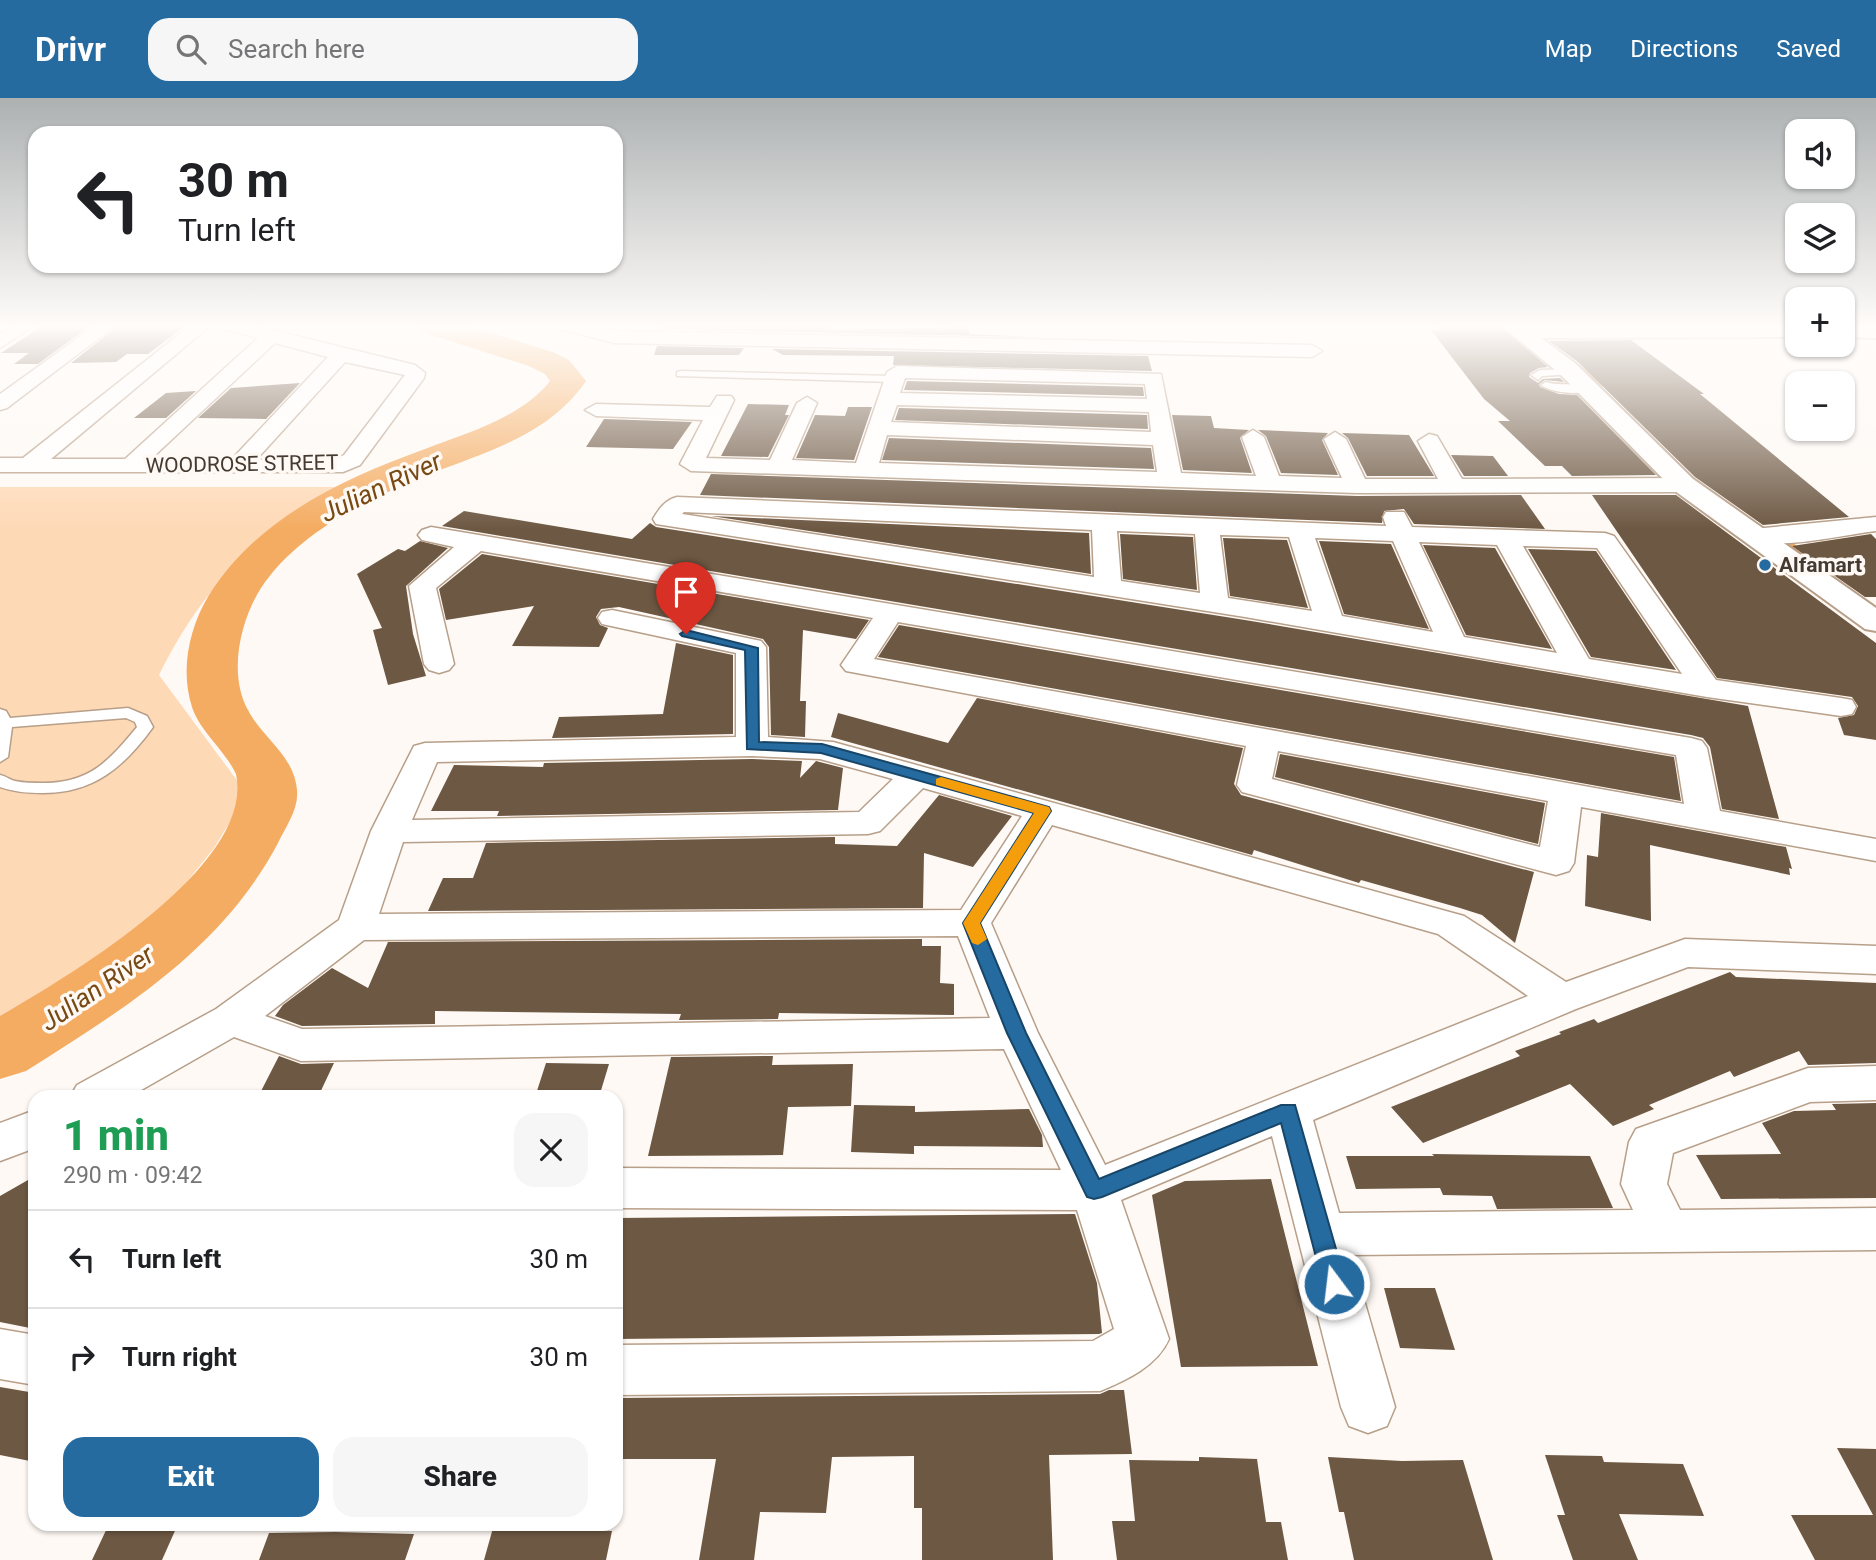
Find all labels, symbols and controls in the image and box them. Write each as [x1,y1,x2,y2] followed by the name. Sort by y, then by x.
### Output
[148,18,638,81] search box
[35,30,106,69] text: Drivr
[172,30,210,68] icon: search
[228,34,365,64] text: Search here
[1545,35,1592,63] text: Map
[1630,35,1738,63] text: Directions
[1776,35,1841,63] text: Saved
[1785,119,1855,441] map controls
[1785,119,1855,189] button: sound
[178,152,289,209] text: 30 m
[63,154,154,245] icon: left
[1785,203,1855,273] button: layers
[178,211,296,249] text: Turn left
[1785,287,1855,357] button: +
[1785,371,1855,441] button: −
[316,445,447,528] water label: Julian River
[145,450,339,478] street label: WOODROSE STREET
[1779,553,1862,577] place label: Alfamart
[1757,557,1773,573] marker: Alfamart
[656,562,716,634] pin
[667,573,705,611] icon: arrive
[35,938,160,1037] water label: Julian River
[63,1111,169,1160] text: 1 min
[514,1113,588,1187] button: close
[63,1162,202,1189] text: 290 m · 09:42
[63,1240,101,1278] icon: left
[122,1244,221,1274] text: Turn left
[530,1244,588,1274] text: 30 m
[1297,1247,1371,1321] position arrow
[63,1338,101,1376] icon: right
[122,1342,237,1372] text: Turn right
[530,1342,588,1372] text: 30 m
[63,1437,319,1517] button: Exit
[333,1437,588,1517] button: Share

